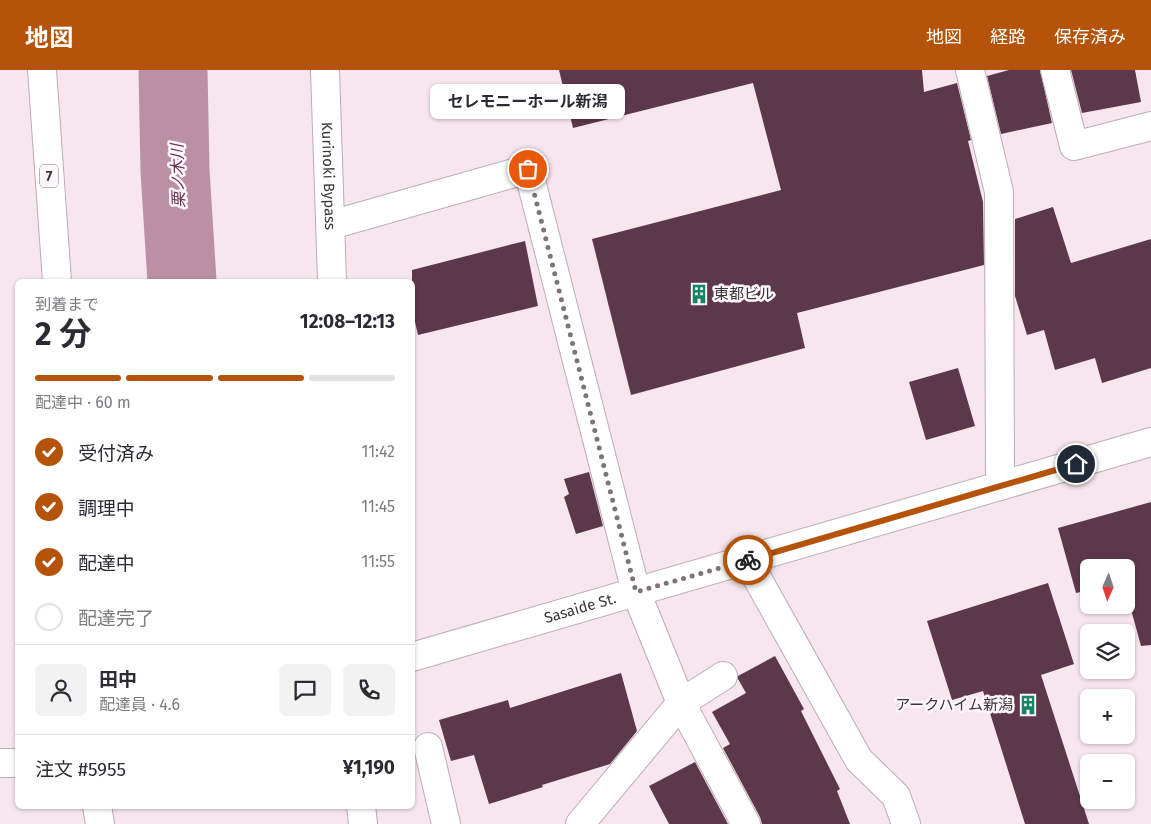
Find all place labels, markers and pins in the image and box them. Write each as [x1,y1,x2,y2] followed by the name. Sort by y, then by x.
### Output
[430,84,626,119] callout: セレモニーホール新潟
[507,148,549,190] pin
[688,283,710,305] building icon: 東都ビル
[714,285,774,303] place label: 東都ビル
[1055,443,1097,485] pin
[1017,694,1039,716] building icon: アークハイム新潟
[895,696,1013,714] place label: アークハイム新潟

